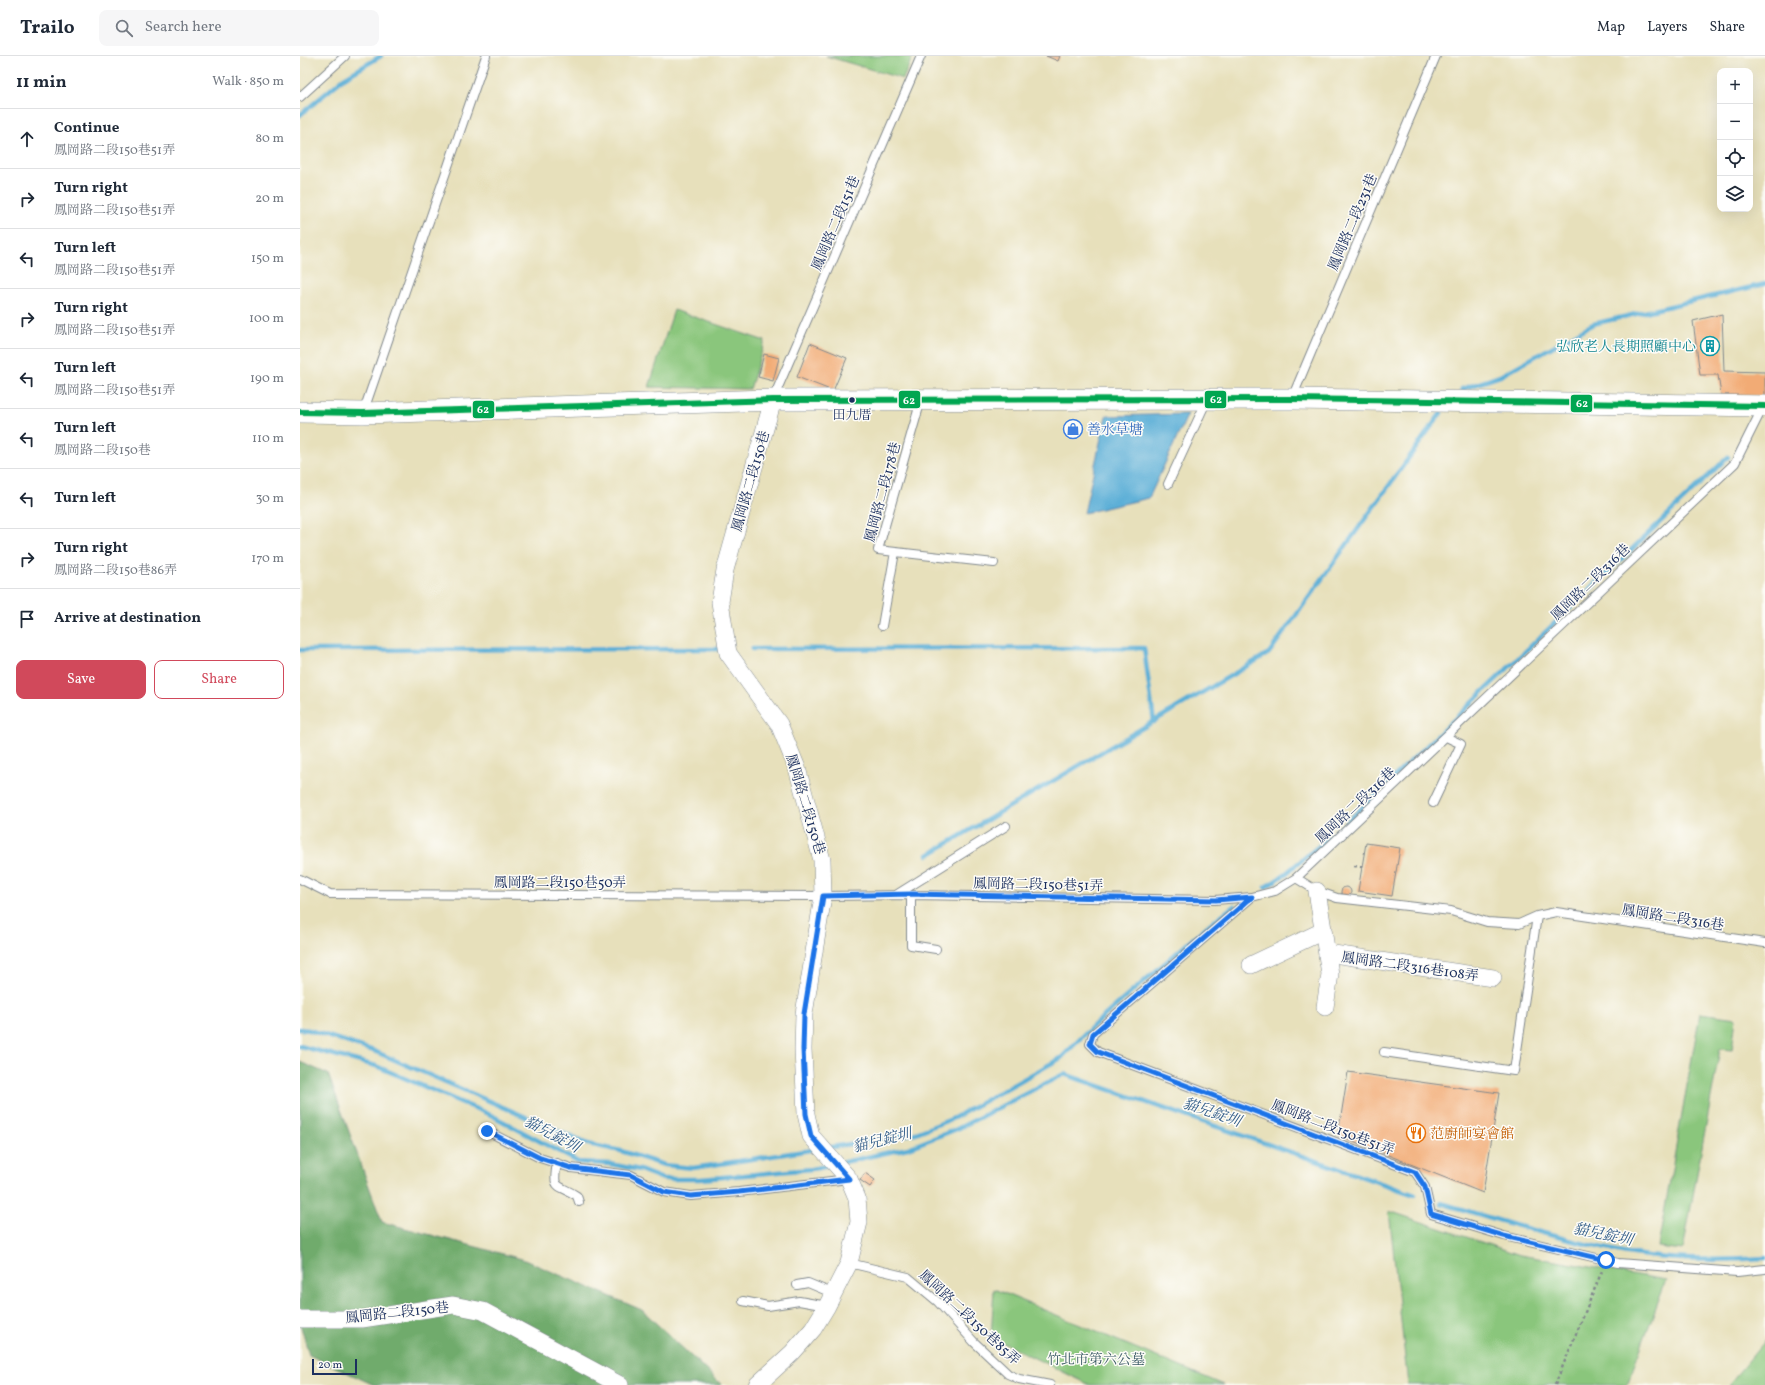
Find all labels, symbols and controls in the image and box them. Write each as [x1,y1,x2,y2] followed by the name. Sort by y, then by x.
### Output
[99,10,379,46] search box
[20,15,75,41] text: Trailo
[113,17,135,39] icon: search
[145,17,222,38] text: Search here
[1597,18,1625,37] text: Map
[1647,18,1687,37] text: Layers
[1709,18,1745,37] text: Share
[1717,68,1753,212] map controls
[1717,68,1753,104] button: +
[16,71,67,94] text: 11 min
[212,73,284,91] text: Walk · 850 m
[1717,104,1753,140] button: −
[54,118,119,139] text: Continue
[16,128,38,150] icon: ahead
[255,130,284,148] text: 80 m
[1717,140,1753,176] button: locate
[54,142,175,160] text: 鳳岡路二段150巷51弄
[1324,171,1382,274] street label: 鳳岡路二段231巷
[808,173,865,274] street label: 鳳岡路二段151巷
[1717,176,1753,212] button: layers
[54,178,128,199] text: Turn right
[16,188,38,210] icon: right
[255,190,284,208] text: 20 m
[54,202,175,220] text: 鳳岡路二段150巷51弄
[54,238,116,259] text: Turn left
[16,248,38,270] icon: left
[251,250,284,268] text: 150 m
[54,262,175,280] text: 鳳岡路二段150巷51弄
[54,298,128,319] text: Turn right
[16,308,38,330] icon: right
[249,310,284,328] text: 100 m
[54,322,175,340] text: 鳳岡路二段150巷51弄
[1699,335,1721,357] building icon: 弘欣老人長期照顧中心
[1556,338,1696,357] place label: 弘欣老人長期照顧中心
[54,358,116,379] text: Turn left
[16,368,38,390] icon: left
[250,370,284,388] text: 190 m
[54,382,175,400] text: 鳳岡路二段150巷51弄
[898,390,921,409] line badge: 62
[1204,390,1227,409] line badge: 62
[1210,393,1222,408] text: 62
[903,394,915,409] text: 62
[1570,394,1593,413] line badge: 62
[847,395,857,405] marker: 田九厝
[1576,397,1588,412] text: 62
[472,400,495,419] line badge: 62
[477,403,489,418] text: 62
[832,407,872,425] place label: 田九厝
[54,418,116,439] text: Turn left
[1062,418,1084,440] shop icon: 善水草塘
[1087,421,1143,440] place label: 善水草塘
[16,428,38,450] icon: left
[728,429,775,534] street label: 鳳岡路二段150巷
[252,430,284,448] text: 110 m
[861,440,906,545] street label: 鳳岡路二段178巷
[54,442,151,460] text: 鳳岡路二段150巷
[16,488,38,510] icon: left
[54,488,116,509] text: Turn left
[256,490,284,508] text: 30 m
[54,538,128,559] text: Turn right
[1547,540,1635,626] street label: 鳳岡路二段316巷
[16,548,38,570] icon: right
[251,550,284,568] text: 170 m
[54,562,177,580] text: 鳳岡路二段150巷86弄
[16,608,38,630] icon: arrive
[54,608,201,629] text: Arrive at destination
[16,660,146,699] button: Save
[154,660,284,699] button: Share
[780,752,829,857] street label: 鳳岡路二段150巷
[1312,764,1400,848] street label: 鳳岡路二段316巷
[493,874,627,893] street label: 鳳岡路二段150巷50弄
[973,875,1103,896] street label: 鳳岡路二段150巷51弄
[1620,901,1725,936] street label: 鳳岡路二段316巷
[1340,948,1480,987] street label: 鳳岡路二段316巷108弄
[1180,1094,1246,1134] water label: 貓兒錠圳
[1268,1096,1397,1161] street label: 鳳岡路二段150巷51弄
[520,1112,585,1160] water label: 貓兒錠圳
[478,1122,496,1140] route end
[1405,1122,1427,1144] restaurant icon: 范廚師宴會館
[851,1123,917,1159] water label: 貓兒錠圳
[1430,1125,1514,1144] place label: 范廚師宴會館
[1571,1219,1637,1253] water label: 貓兒錠圳
[1597,1251,1615,1269] route start
[914,1266,1024,1370] street label: 鳳岡路二段150巷85弄
[344,1299,450,1328] street label: 鳳岡路二段150巷
[1047,1351,1145,1370] park label: 竹北市第六公墓
[312,1357,357,1376] scale bar
[318,1358,342,1373] text: 20 m

